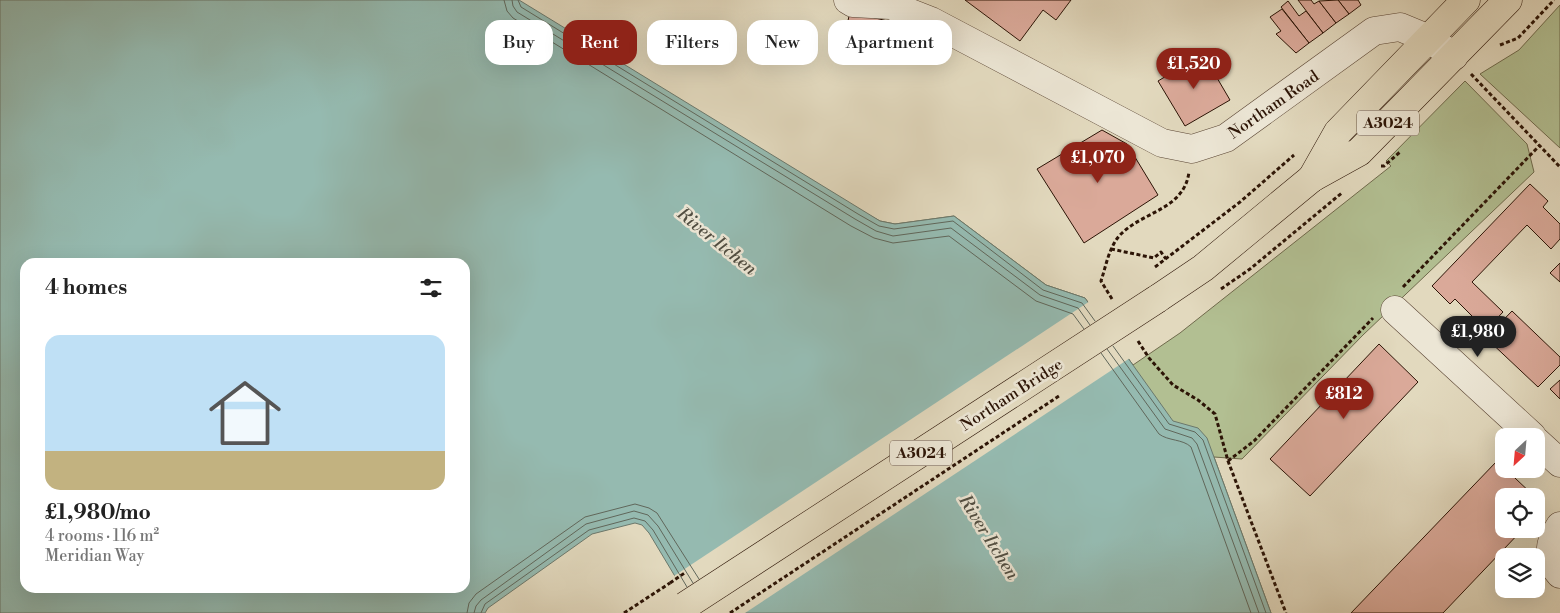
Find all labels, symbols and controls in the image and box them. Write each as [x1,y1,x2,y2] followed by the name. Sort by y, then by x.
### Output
[485,20,553,65] chip: Buy
[563,20,637,65] chip: Rent
[647,20,737,65] chip: Filters
[747,20,818,65] chip: New
[828,20,952,65] chip: Apartment
[1153,48,1235,90] pin: £1,520
[1167,54,1221,74] text: £1,520
[1224,66,1323,143] street label: Northam Road
[1357,110,1419,136] road number: A3024
[1057,142,1139,184] pin: £1,070
[1071,148,1125,168] text: £1,070
[671,202,762,281] water label: River Itchen
[417,274,445,302] icon: filters
[45,275,127,301] text: 4 homes
[1437,316,1519,358] pin: £1,980
[1451,322,1505,342] text: £1,980
[957,354,1066,435] street label: Northam Bridge
[200,368,290,458] icon: home
[1314,378,1374,420] pin: £812
[1326,384,1362,404] text: £812
[1495,428,1545,478] north arrow
[1495,428,1545,598] map controls
[890,440,952,466] road number: A3024
[1495,488,1545,538] button: locate
[953,490,1024,585] water label: River Itchen
[45,500,151,526] text: £1,980/mo
[45,526,159,546] text: 4 rooms · 116 m²
[45,546,144,566] text: Meridian Way
[1495,548,1545,598] button: layers

